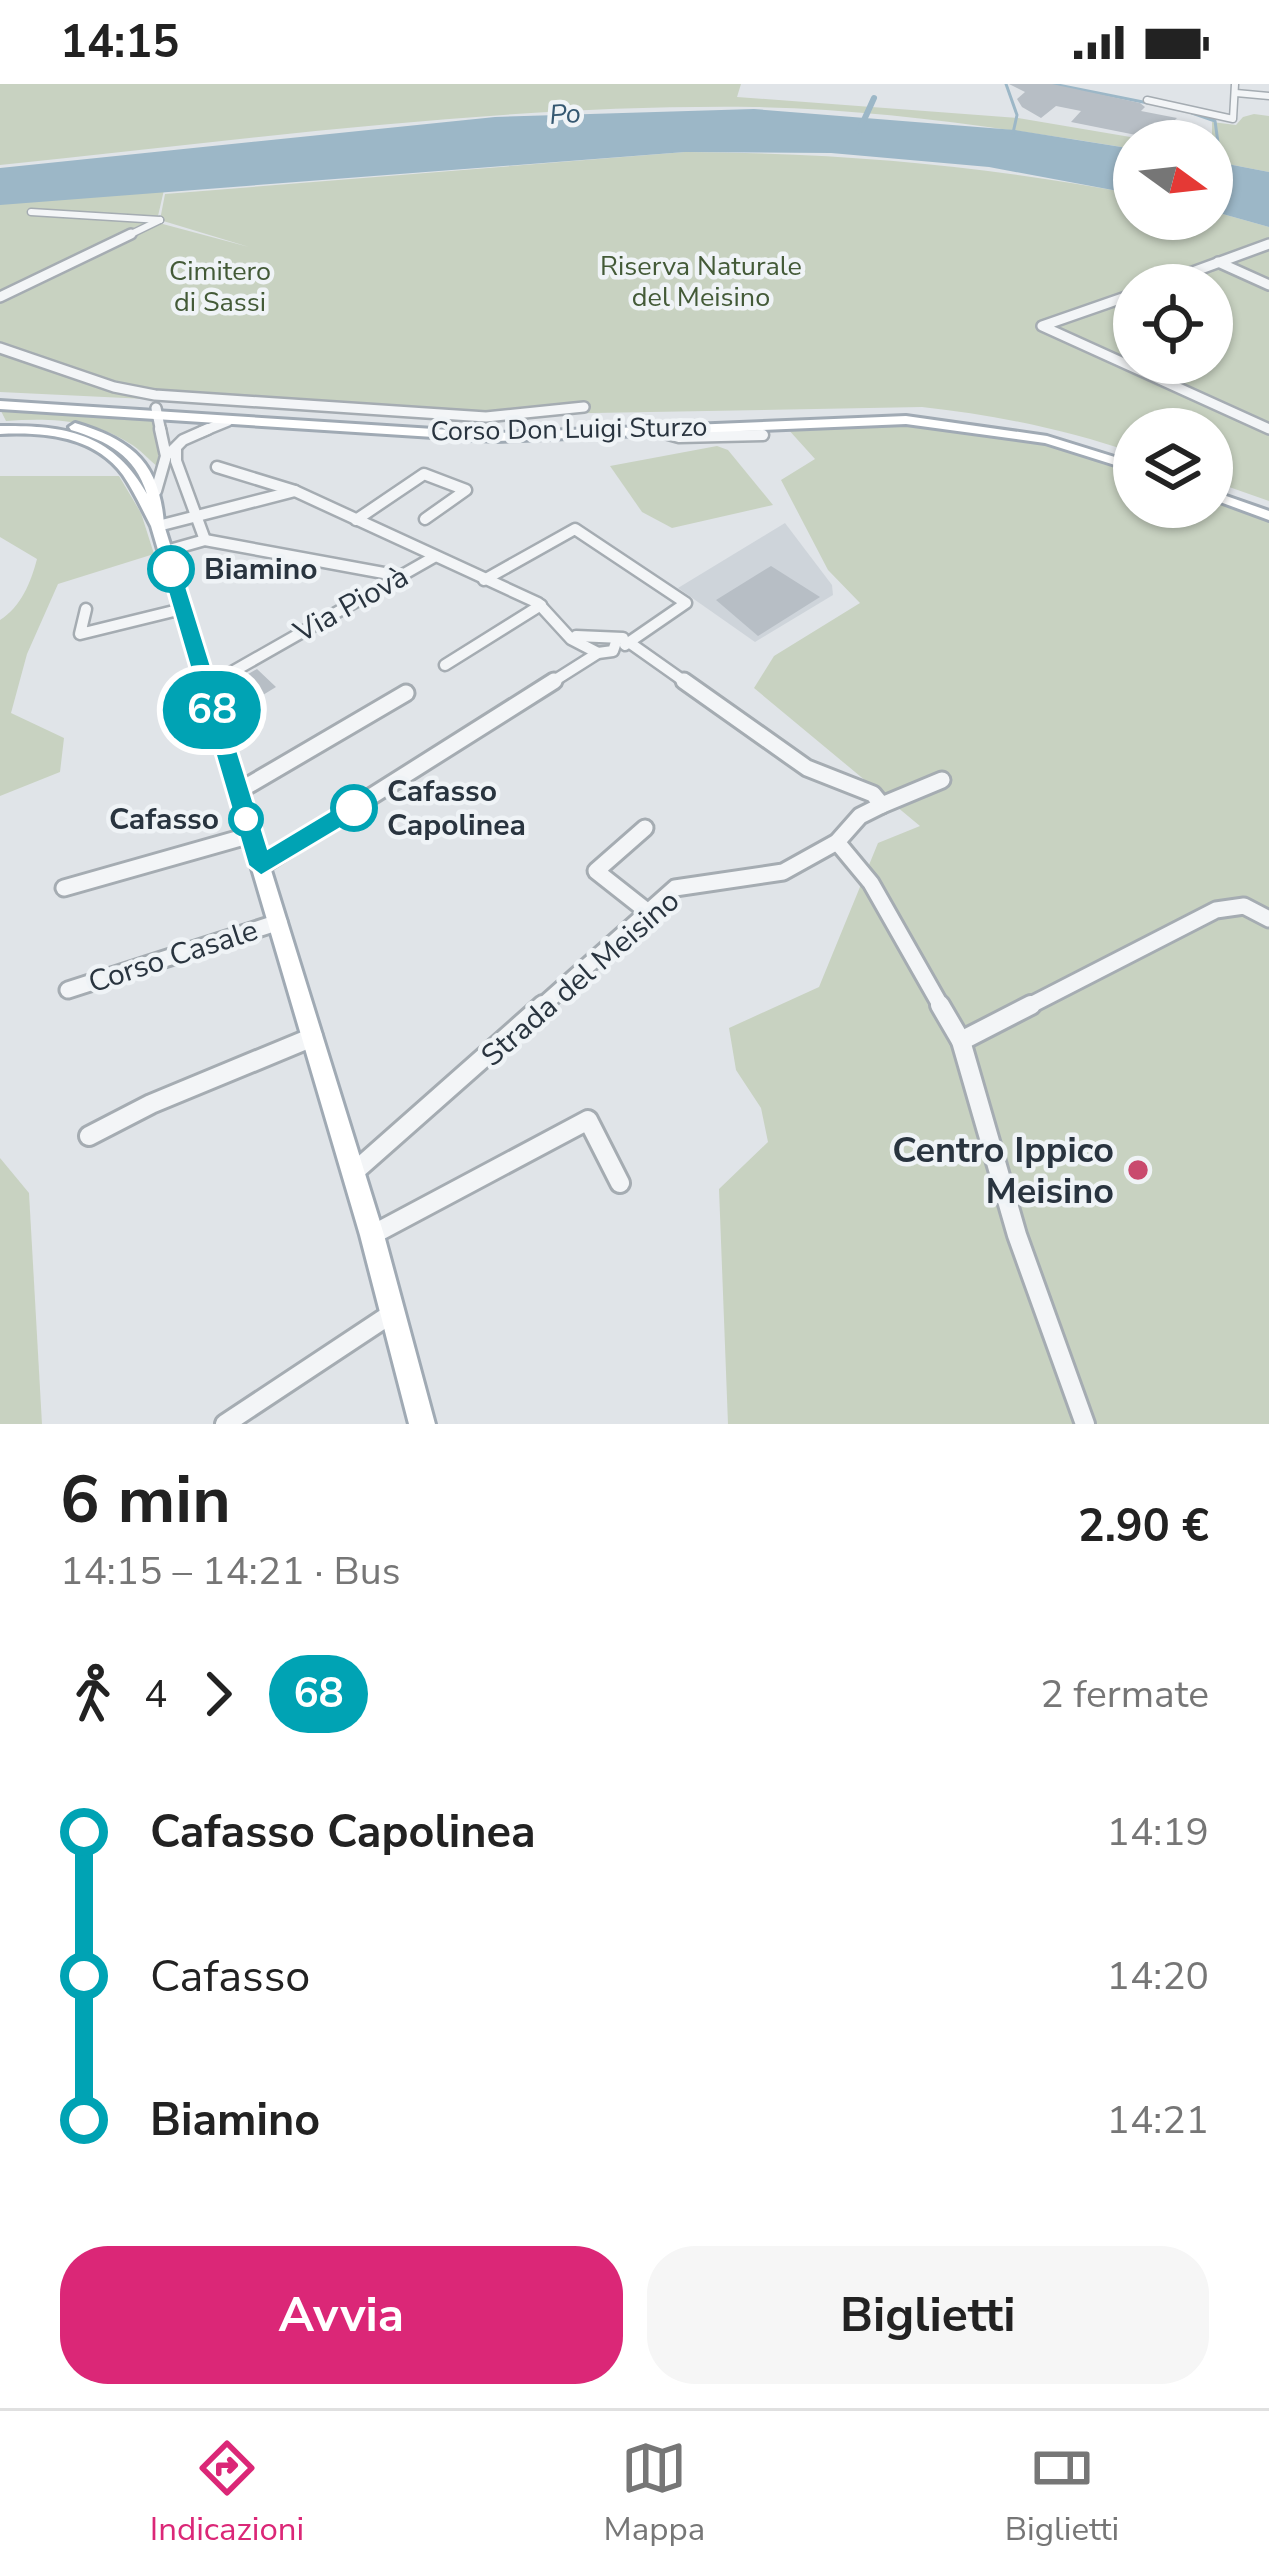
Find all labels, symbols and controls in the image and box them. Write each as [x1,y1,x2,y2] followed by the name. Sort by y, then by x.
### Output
[60,12,179,73] text: 14:15
[548,95,582,134] water label: Po
[1113,120,1233,240] north arrow
[1113,120,1233,528] map controls
[600,248,802,316] park label: Riserva Naturale del Meisino
[169,253,271,321] park label: Cimitero di Sassi
[1113,264,1233,384] button: locate
[1113,408,1233,528] button: layers
[430,409,708,450] street label: Corso Don Luigi Sturzo
[149,547,193,591] marker: Biamino
[204,549,318,590] place label: Biamino
[286,556,416,653] street label: Via Piovà
[158,671,266,749] line badge: 68
[187,681,237,738] text: 68
[387,771,526,846] place label: Cafasso Capolinea
[332,786,376,830] marker: Cafasso Capolinea
[109,799,219,840] place label: Cafasso
[230,803,262,835] marker: Cafasso
[472,881,688,1076] street label: Strada del Meisino
[83,910,263,1003] street label: Corso Casale
[892,1126,1114,1216] place label: Centro Ippico Meisino
[1125,1157,1151,1183] marker: Centro Ippico Meisino
[60,1455,231,1545] text: 6 min
[1078,1496,1209,1557] text: 2.90 €
[60,1545,400,1598] text: 14:15 – 14:21 · Bus
[60,1661,126,1727] icon: walk
[185,1661,251,1727] icon: forward
[293,1665,344,1722] text: 68
[144,1668,167,1721] text: 4
[1040,1668,1209,1721] text: 2 fermate
[150,1802,536,1863] text: Cafasso Capolinea
[1107,1806,1209,1859] text: 14:19
[150,1946,310,2007] text: Cafasso
[1107,1950,1209,2003] text: 14:20
[150,2090,320,2151] text: Biamino
[1107,2094,1209,2147] text: 14:21
[60,2246,623,2384] button: Avvia
[647,2246,1209,2384] button: Biglietti
[150,2435,304,2552] tab: Indicazioni
[604,2435,705,2552] tab: Mappa
[1005,2435,1119,2552] tab: Biglietti

